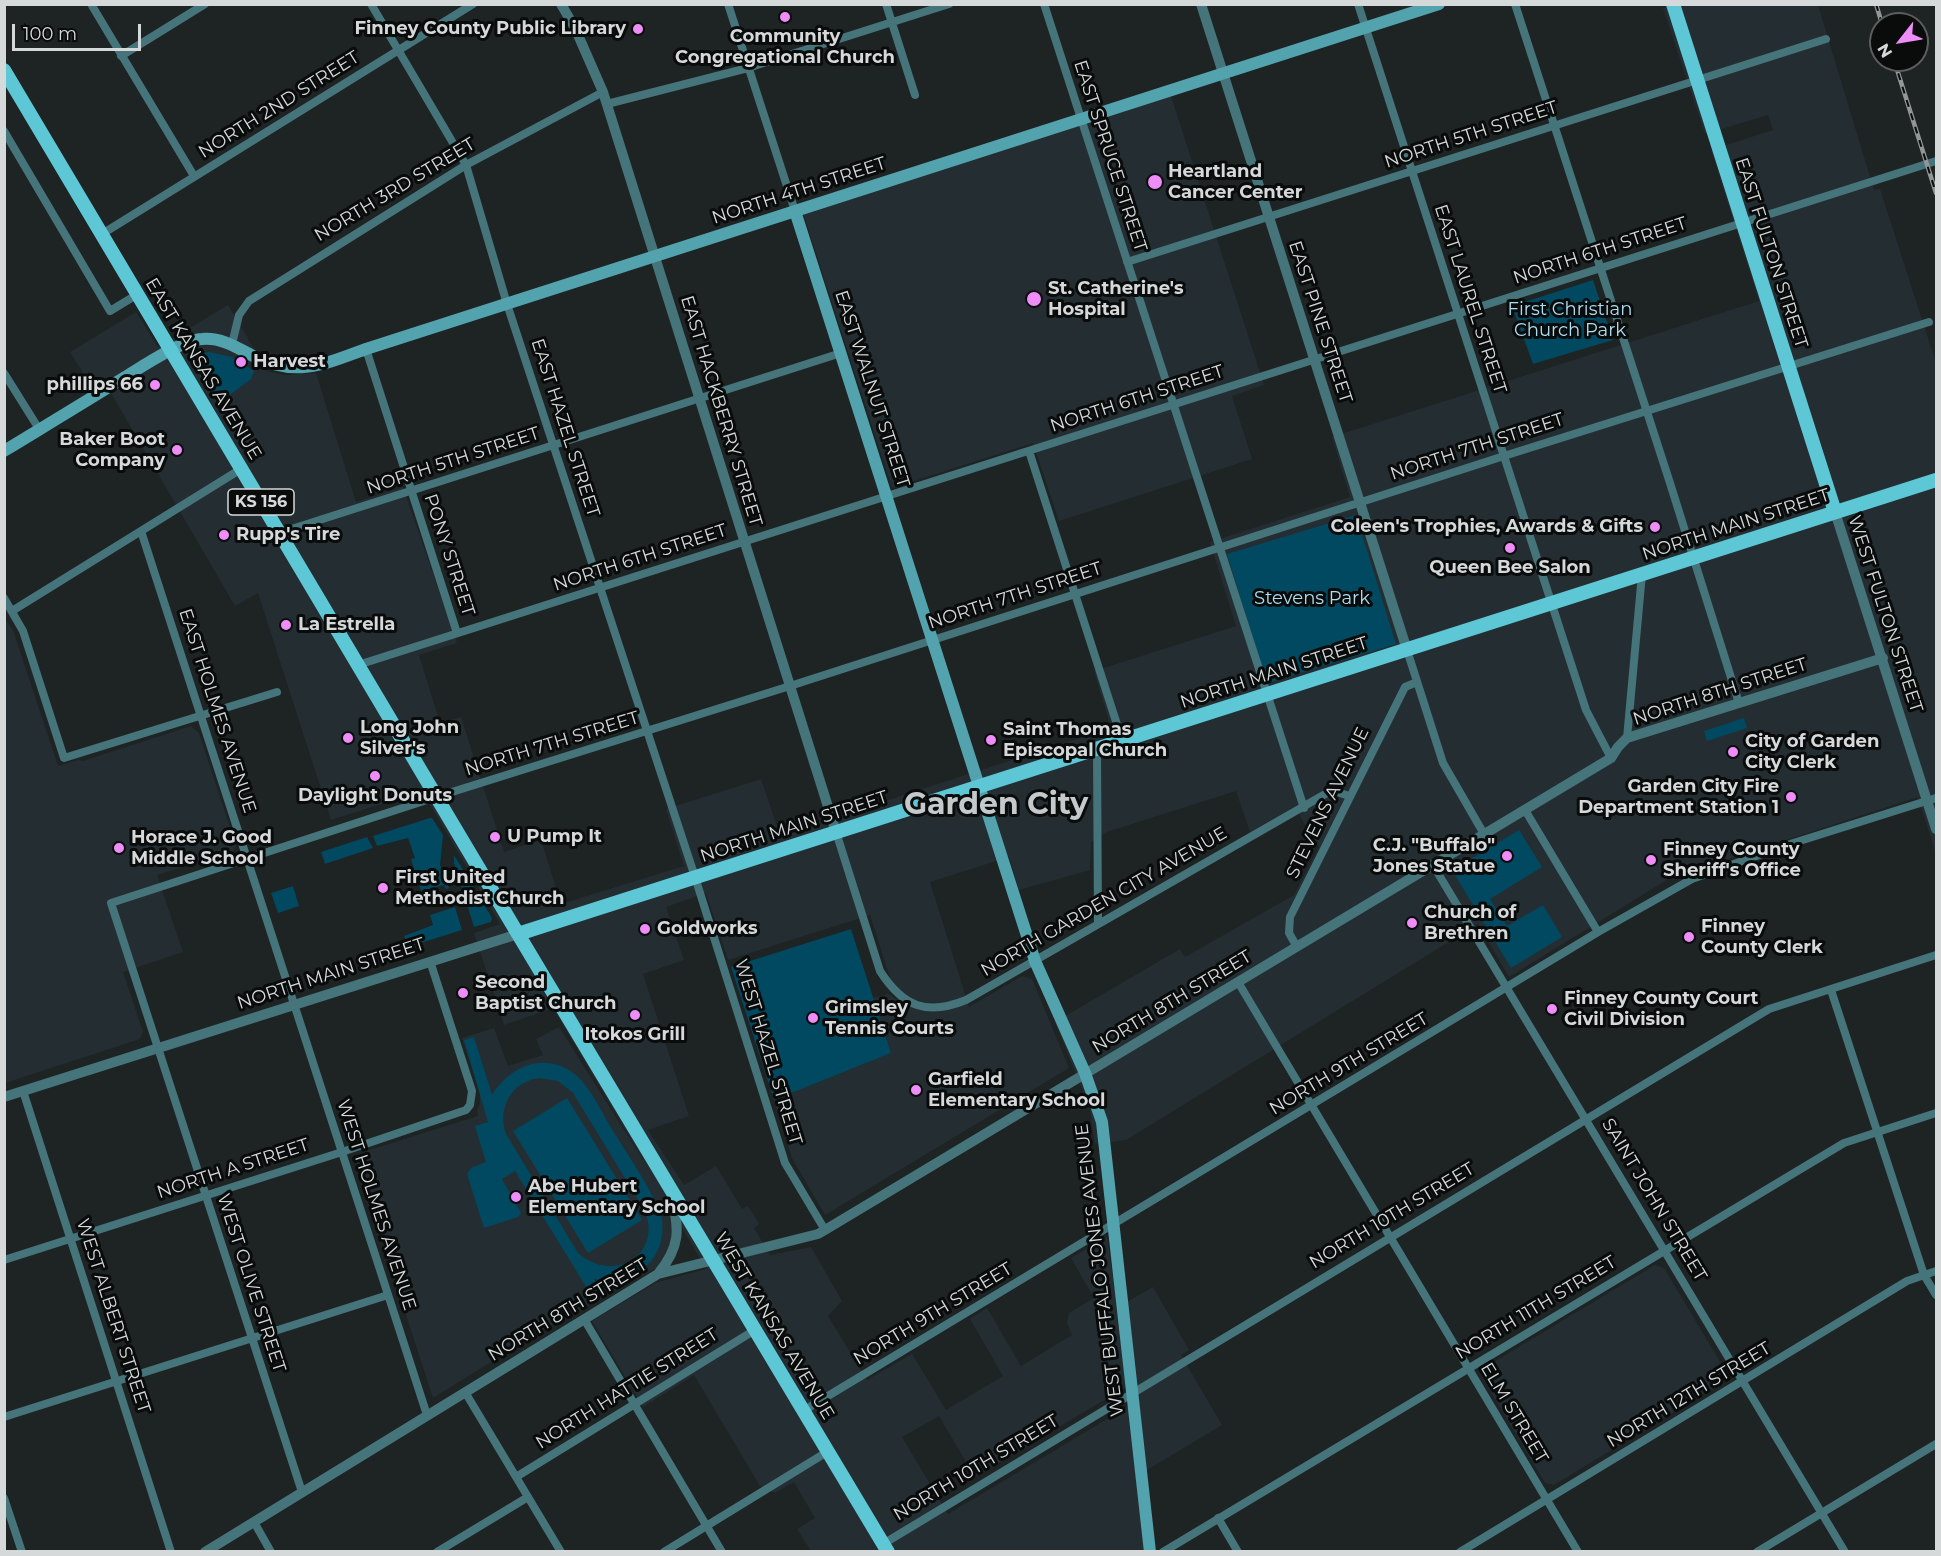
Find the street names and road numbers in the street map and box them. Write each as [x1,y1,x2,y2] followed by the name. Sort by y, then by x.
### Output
[195,47,363,163] street label: NORTH 2ND STREET
[1069,57,1151,255] street label: EAST SPRUCE STREET
[1382,97,1560,173] street label: NORTH 5TH STREET
[311,133,479,247] street label: NORTH 3RD STREET
[709,153,889,229] street label: NORTH 4TH STREET
[1730,155,1812,351] street label: EAST FULTON STREET
[1429,202,1511,396] street label: EAST LAUREL STREET
[1510,213,1690,289] street label: NORTH 6TH STREET
[1284,238,1356,406] street label: EAST PINE STREET
[140,274,266,464] street label: EAST KANSAS AVENUE
[830,288,914,490] street label: EAST WALNUT STREET
[676,293,766,529] street label: EAST HACKBERRY STREET
[526,336,604,520] street label: EAST HAZEL STREET
[1047,361,1227,437] street label: NORTH 6TH STREET
[1388,409,1566,485] street label: NORTH 7TH STREET
[364,423,542,499] street label: NORTH 5TH STREET
[1640,484,1832,566] street label: NORTH MAIN STREET
[228,489,294,515] road number: KS 156
[419,491,479,619] street label: PONY STREET
[1843,513,1927,715] street label: WEST FULTON STREET
[550,520,730,596] street label: NORTH 6TH STREET
[926,558,1104,634] street label: NORTH 7TH STREET
[174,606,260,816] street label: EAST HOLMES AVENUE
[1178,632,1370,714] street label: NORTH MAIN STREET
[1630,654,1810,730] street label: NORTH 8TH STREET
[462,707,642,781] street label: NORTH 7TH STREET
[1282,724,1374,882] street label: STEVENS AVENUE
[698,786,890,868] street label: NORTH MAIN STREET
[977,823,1231,981] street label: NORTH GARDEN CITY AVENUE
[235,933,427,1015] street label: NORTH MAIN STREET
[1088,946,1256,1058] street label: NORTH 8TH STREET
[729,957,807,1147] street label: WEST HAZEL STREET
[1266,1008,1432,1120] street label: NORTH 9TH STREET
[332,1097,420,1313] street label: WEST HOLMES AVENUE
[1597,1115,1711,1285] street label: SAINT JOHN STREET
[1071,1122,1129,1418] street label: WEST BUFFALO JONES AVENUE
[154,1134,312,1204] street label: NORTH A STREET
[1306,1158,1478,1274] street label: NORTH 10TH STREET
[212,1191,290,1375] street label: WEST OLIVE STREET
[71,1216,155,1416] street label: WEST ALBERT STREET
[709,1228,839,1424] street label: WEST KANSAS AVENUE
[1452,1251,1620,1365] street label: NORTH 11TH STREET
[484,1254,652,1366] street label: NORTH 8TH STREET
[850,1258,1016,1370] street label: NORTH 9TH STREET
[532,1324,722,1454] street label: NORTH HATTIE STREET
[1603,1338,1775,1452] street label: NORTH 12TH STREET
[1476,1359,1552,1467] street label: ELM STREET
[890,1410,1062,1526] street label: NORTH 10TH STREET

